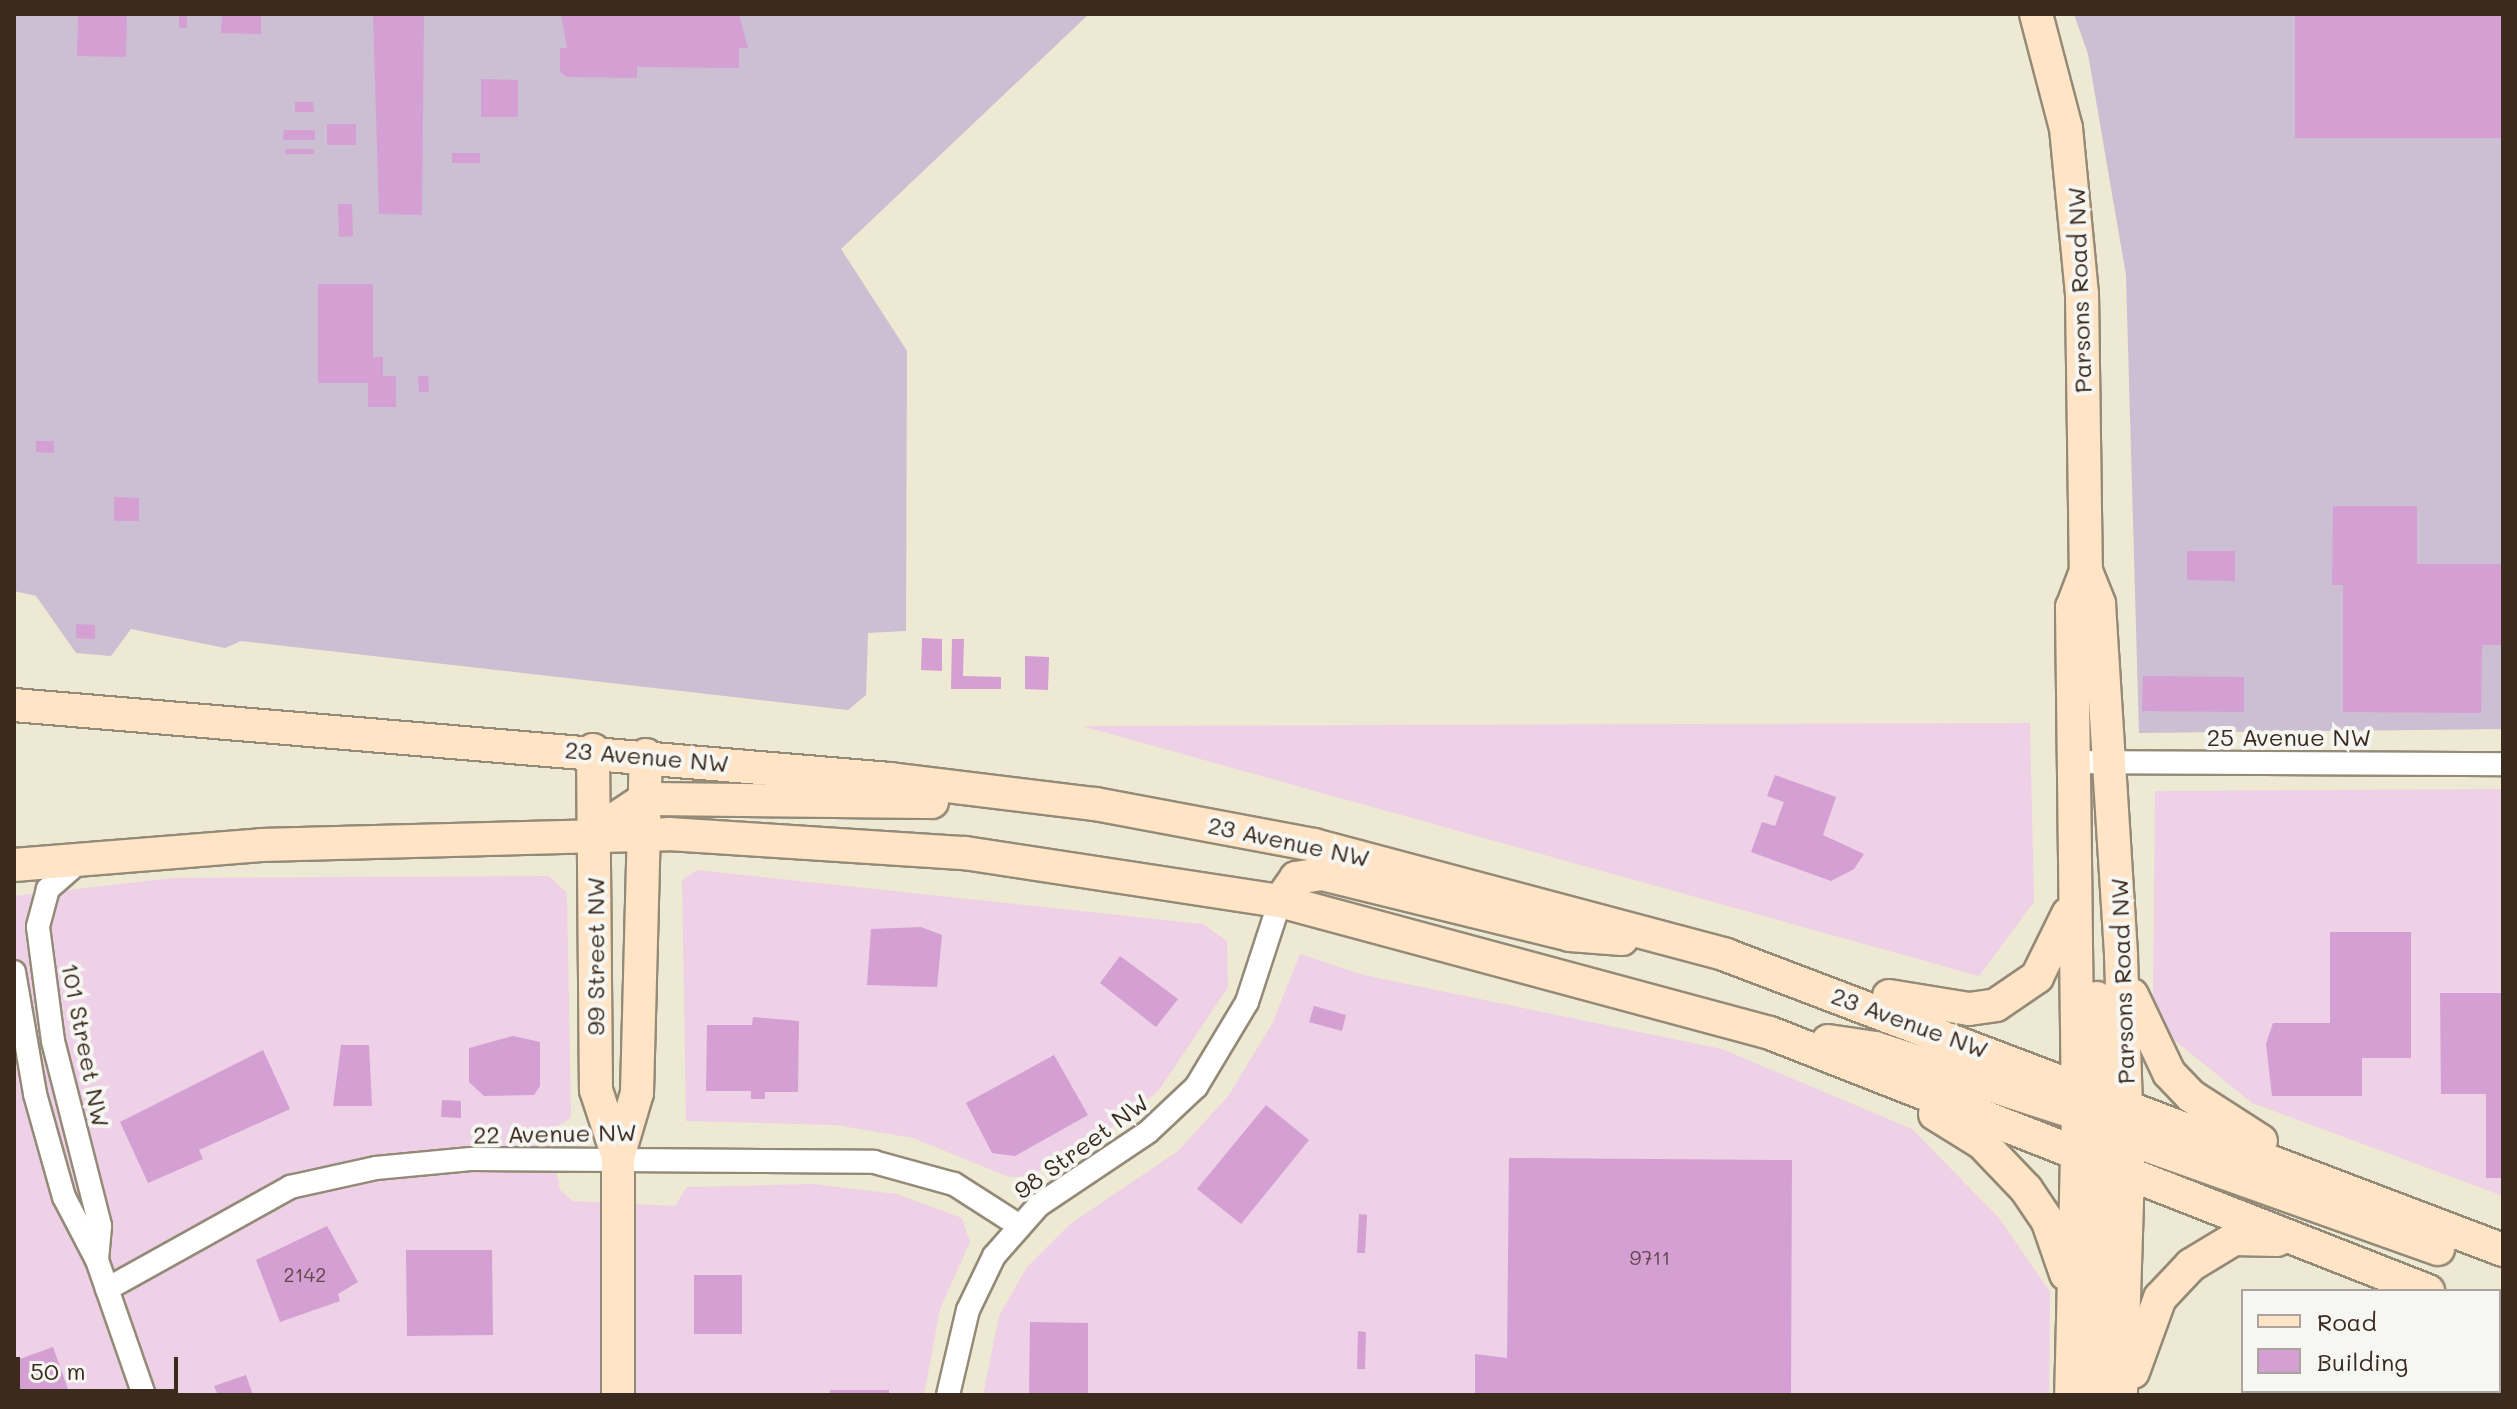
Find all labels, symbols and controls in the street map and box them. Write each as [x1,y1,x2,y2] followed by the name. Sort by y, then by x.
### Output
[2061,186,2097,394] street label: Parsons Road NW
[2207,723,2371,751] street label: 25 Avenue NW
[564,734,730,778] street label: 23 Avenue NW
[1205,810,1373,872] street label: 23 Avenue NW
[581,877,609,1035] street label: 99 Street NW
[2104,877,2140,1085] street label: Parsons Road NW
[56,960,116,1130] street label: 101 Street NW
[1828,980,1992,1064] street label: 23 Avenue NW
[1008,1088,1154,1204] street label: 98 Street NW
[473,1117,637,1149] street label: 22 Avenue NW
[1630,1245,1670,1269] house number: 9711
[284,1262,326,1286] house number: 2142
[2241,1289,2501,1393] legend
[2317,1306,2377,1337] text: Road
[20,1341,182,1391] scale bar
[2317,1346,2408,1377] text: Building
[30,1355,86,1386] text: 50 m

